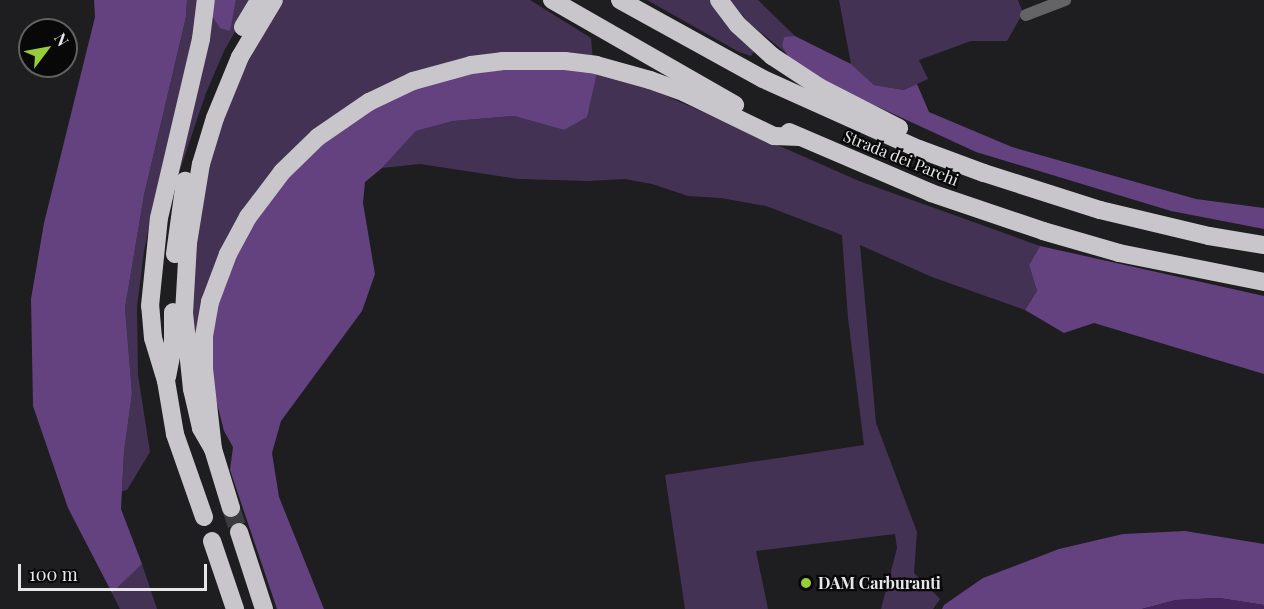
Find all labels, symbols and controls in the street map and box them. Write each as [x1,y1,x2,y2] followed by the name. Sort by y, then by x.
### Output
[18,18,78,78] north arrow
[50,29,74,50] text: N
[841,126,961,190] street label: Strada dei Parchi
[21,552,210,590] scale bar
[29,562,78,586] text: 100 m
[818,573,941,593] place label: DAM Carburanti
[799,576,813,590] marker: DAM Carburanti

